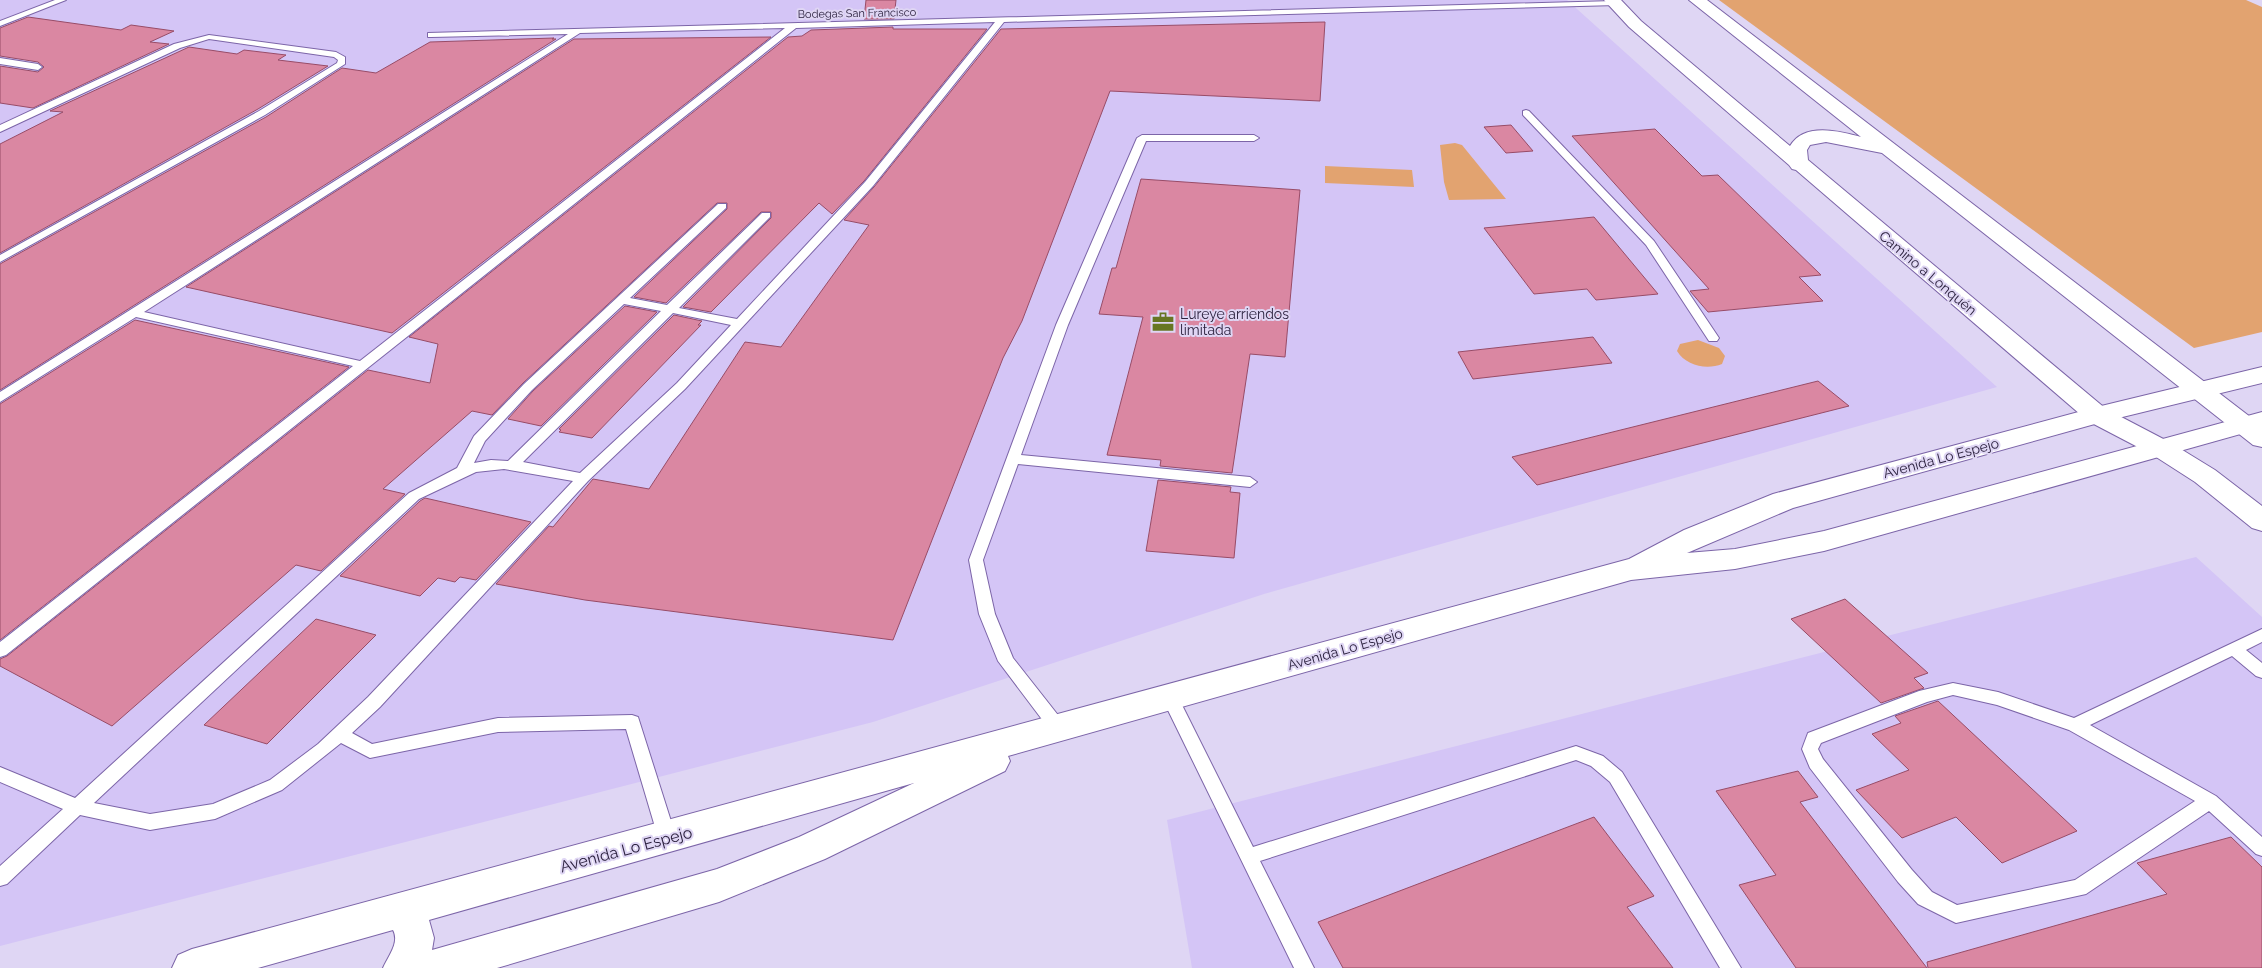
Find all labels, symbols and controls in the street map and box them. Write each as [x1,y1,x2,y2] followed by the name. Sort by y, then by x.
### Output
[798,6,917,21] street label: Bodegas San Francisco
[1876,228,1980,318] street label: Camino a Lonquén
[1180,306,1289,338] place label: Lureye arriendos limitada
[1150,309,1176,335] office icon: Lureye arriendos limitada
[1881,435,2001,481] street label: Avenida Lo Espejo
[1286,625,1404,673] street label: Avenida Lo Espejo
[558,823,694,876] street label: Avenida Lo Espejo

